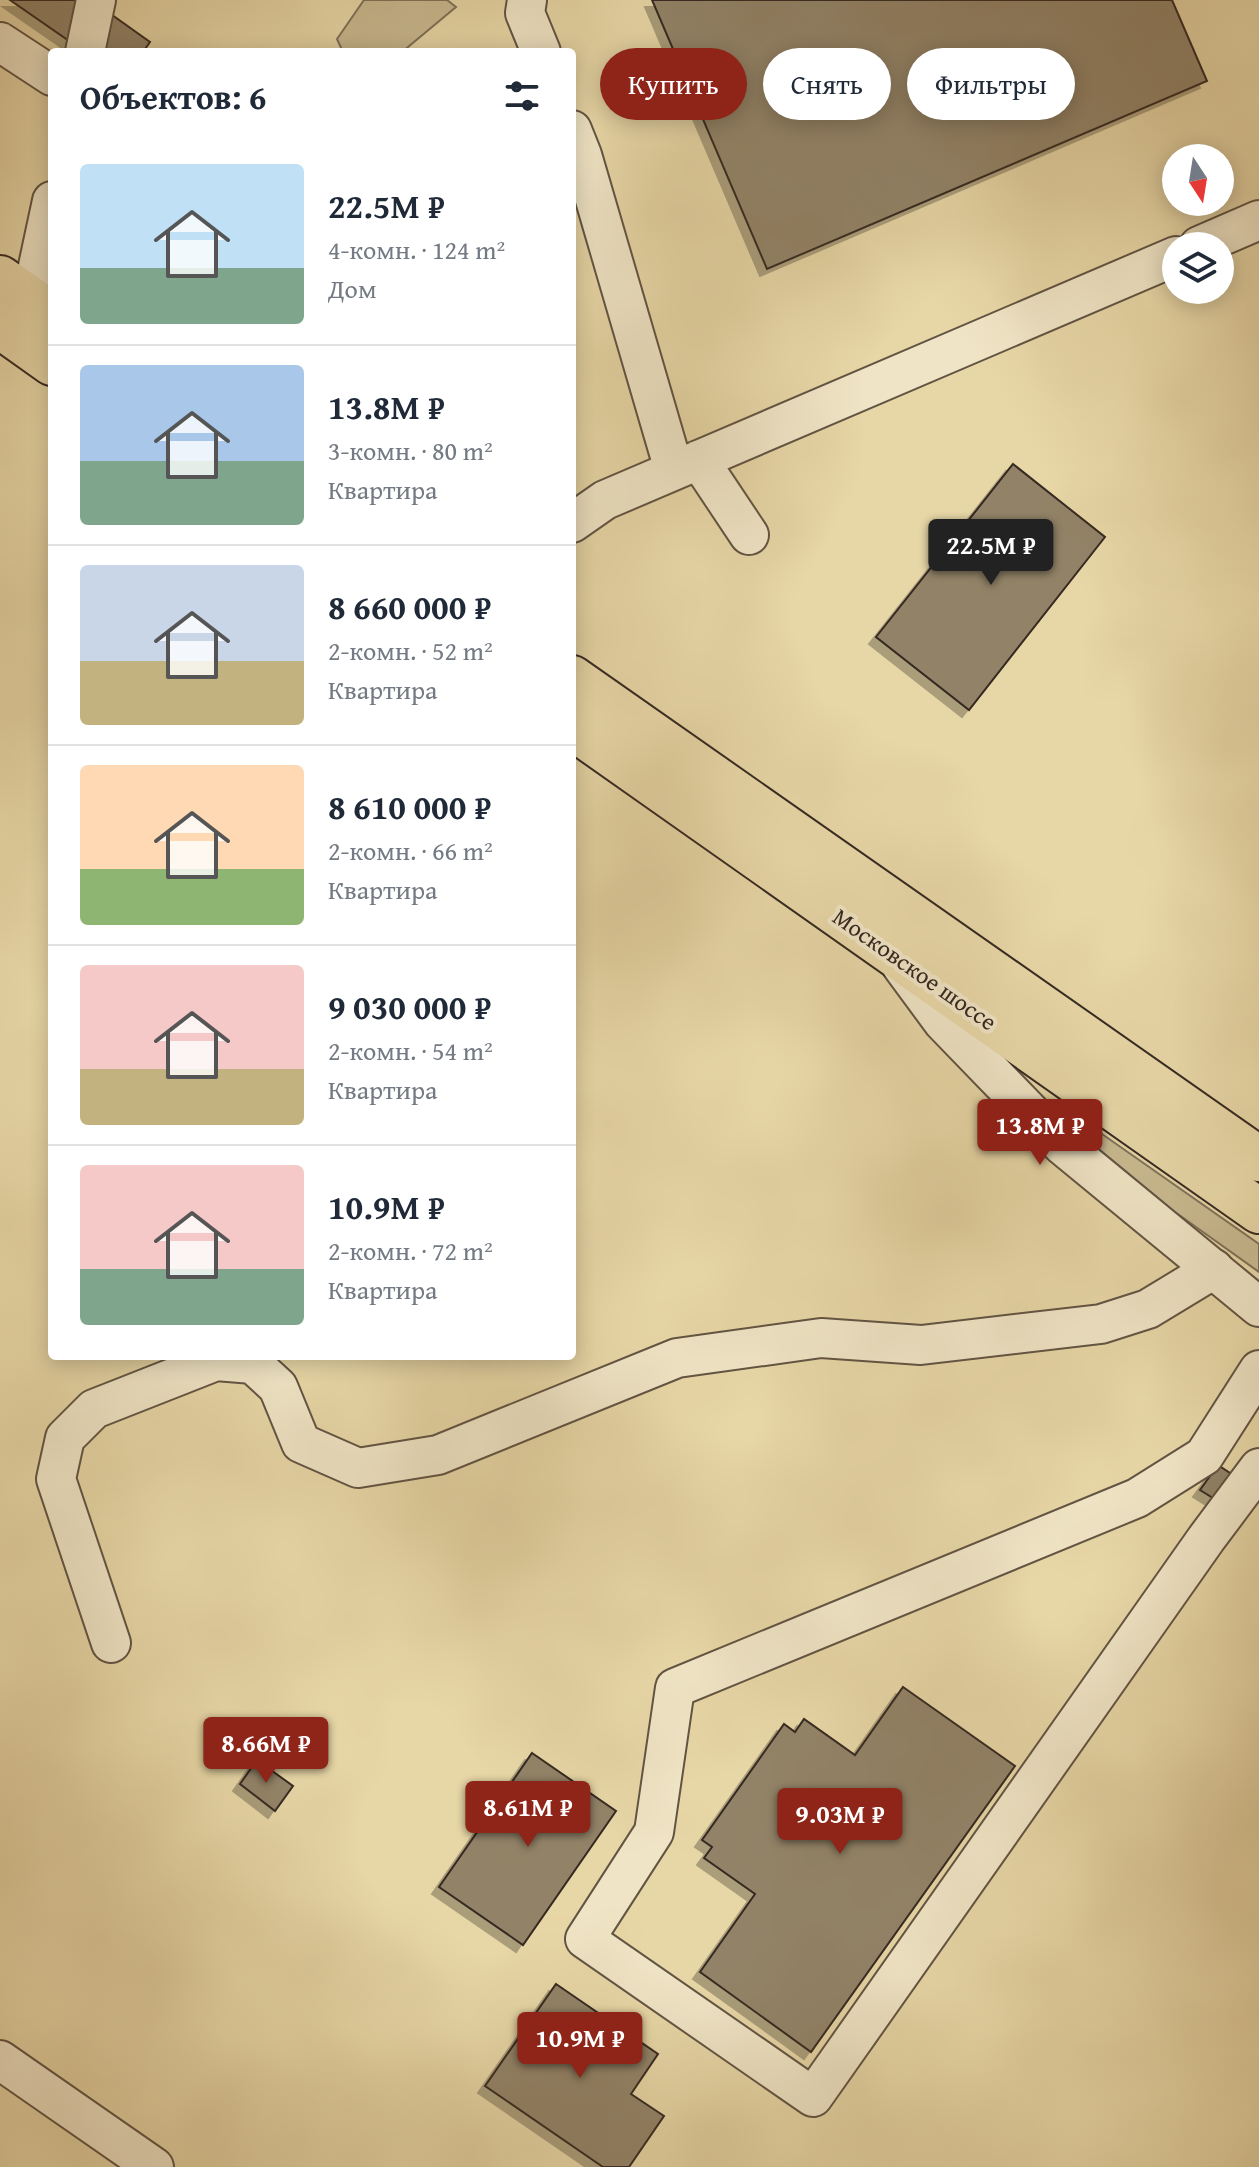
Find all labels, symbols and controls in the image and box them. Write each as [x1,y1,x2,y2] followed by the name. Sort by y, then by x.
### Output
[600,48,747,120] chip: Купить
[763,48,891,120] chip: Снять
[907,48,1075,120] chip: Фильтры
[80,72,266,121] text: Объектов: 6
[500,74,544,118] icon: filters
[1162,144,1234,216] north arrow
[1162,144,1234,304] map controls
[328,181,445,230] text: 22.5M ₽
[144,196,240,292] icon: home
[328,230,505,269] text: 4-комн. · 124 m²
[1162,232,1234,304] button: layers
[328,269,376,308] text: Дом
[328,382,445,431] text: 13.8M ₽
[144,397,240,493] icon: home
[328,431,493,470] text: 3-комн. · 80 m²
[328,470,437,509] text: Квартира
[917,519,1065,587] pin: 22.5M ₽
[946,525,1036,564] text: 22.5M ₽
[328,582,491,631] text: 8 660 000 ₽
[144,597,240,693] icon: home
[328,631,493,670] text: 2-комн. · 52 m²
[328,670,437,709] text: Квартира
[328,782,491,831] text: 8 610 000 ₽
[144,797,240,893] icon: home
[328,831,493,870] text: 2-комн. · 66 m²
[328,870,437,909] text: Квартира
[826,899,1004,1039] street label: Московское шоссе
[328,982,491,1031] text: 9 030 000 ₽
[144,997,240,1093] icon: home
[328,1031,493,1070] text: 2-комн. · 54 m²
[328,1070,437,1109] text: Квартира
[966,1099,1114,1167] pin: 13.8M ₽
[995,1105,1085,1144] text: 13.8M ₽
[328,1182,445,1231] text: 10.9M ₽
[144,1197,240,1293] icon: home
[328,1231,493,1270] text: 2-комн. · 72 m²
[328,1270,437,1309] text: Квартира
[192,1717,340,1785] pin: 8.66M ₽
[221,1723,311,1762] text: 8.66M ₽
[454,1781,602,1849] pin: 8.61M ₽
[483,1787,573,1826] text: 8.61M ₽
[766,1788,914,1856] pin: 9.03M ₽
[795,1794,885,1833] text: 9.03M ₽
[506,2012,654,2080] pin: 10.9M ₽
[535,2018,625,2057] text: 10.9M ₽

